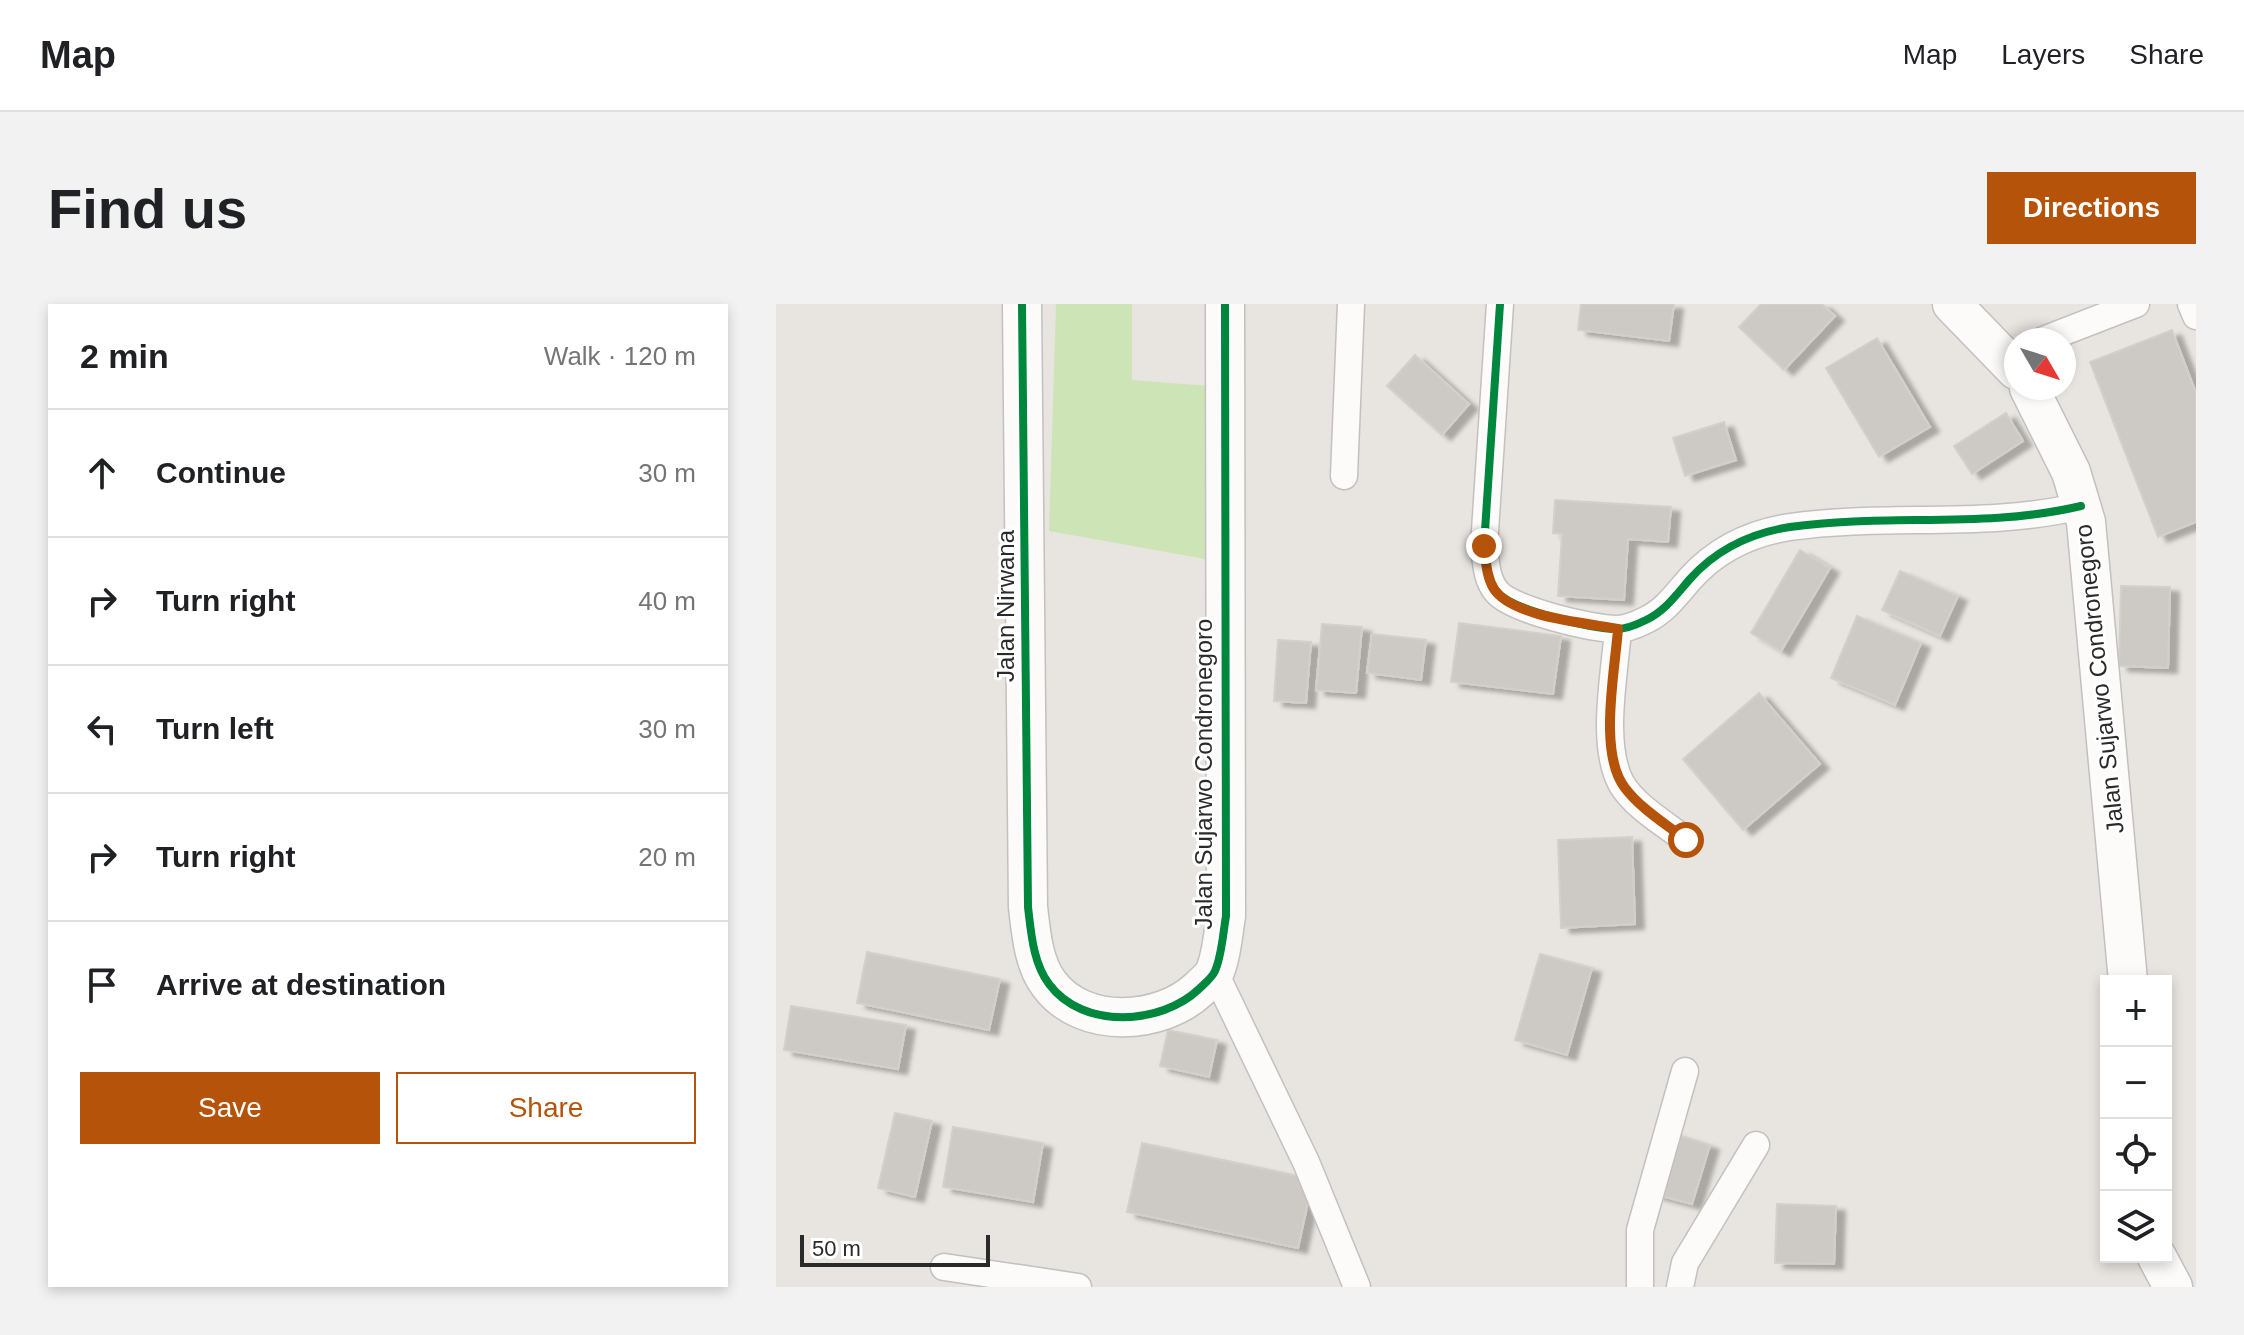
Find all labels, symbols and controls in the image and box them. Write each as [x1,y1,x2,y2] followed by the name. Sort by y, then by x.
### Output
[40,34,116,76] text: Map
[1903,39,1957,70] text: Map
[2001,39,2085,70] text: Layers
[2129,39,2204,70] text: Share
[1987,172,2196,244] button: Directions
[48,177,247,240] text: Find us
[2004,328,2076,400] north arrow
[80,337,169,375] text: 2 min
[544,341,696,371] text: Walk · 120 m
[80,451,124,495] icon: ahead
[156,456,286,489] text: Continue
[638,458,696,488] text: 30 m
[2069,523,2129,835] street label: Jalan Sujarwo Condronegoro
[1466,528,1502,564] route end
[992,529,1019,682] street label: Jalan Nirwana
[80,579,124,623] icon: right
[156,584,295,617] text: Turn right
[638,586,696,616] text: 40 m
[1190,619,1217,929] street label: Jalan Sujarwo Condronegoro
[80,707,124,751] icon: left
[156,712,274,745] text: Turn left
[638,714,696,744] text: 30 m
[1668,822,1704,858] route start
[80,835,124,879] icon: right
[156,840,295,873] text: Turn right
[638,842,696,872] text: 20 m
[80,963,124,1007] icon: arrive
[156,968,446,1001] text: Arrive at destination
[2100,975,2172,1263] map controls
[2100,975,2172,1047] button: +
[2100,1047,2172,1119] button: −
[80,1072,380,1144] button: Save
[396,1072,696,1144] button: Share
[2100,1119,2172,1191] button: locate
[2100,1191,2172,1263] button: layers
[800,1231,990,1267] scale bar
[812,1236,861,1261] text: 50 m

